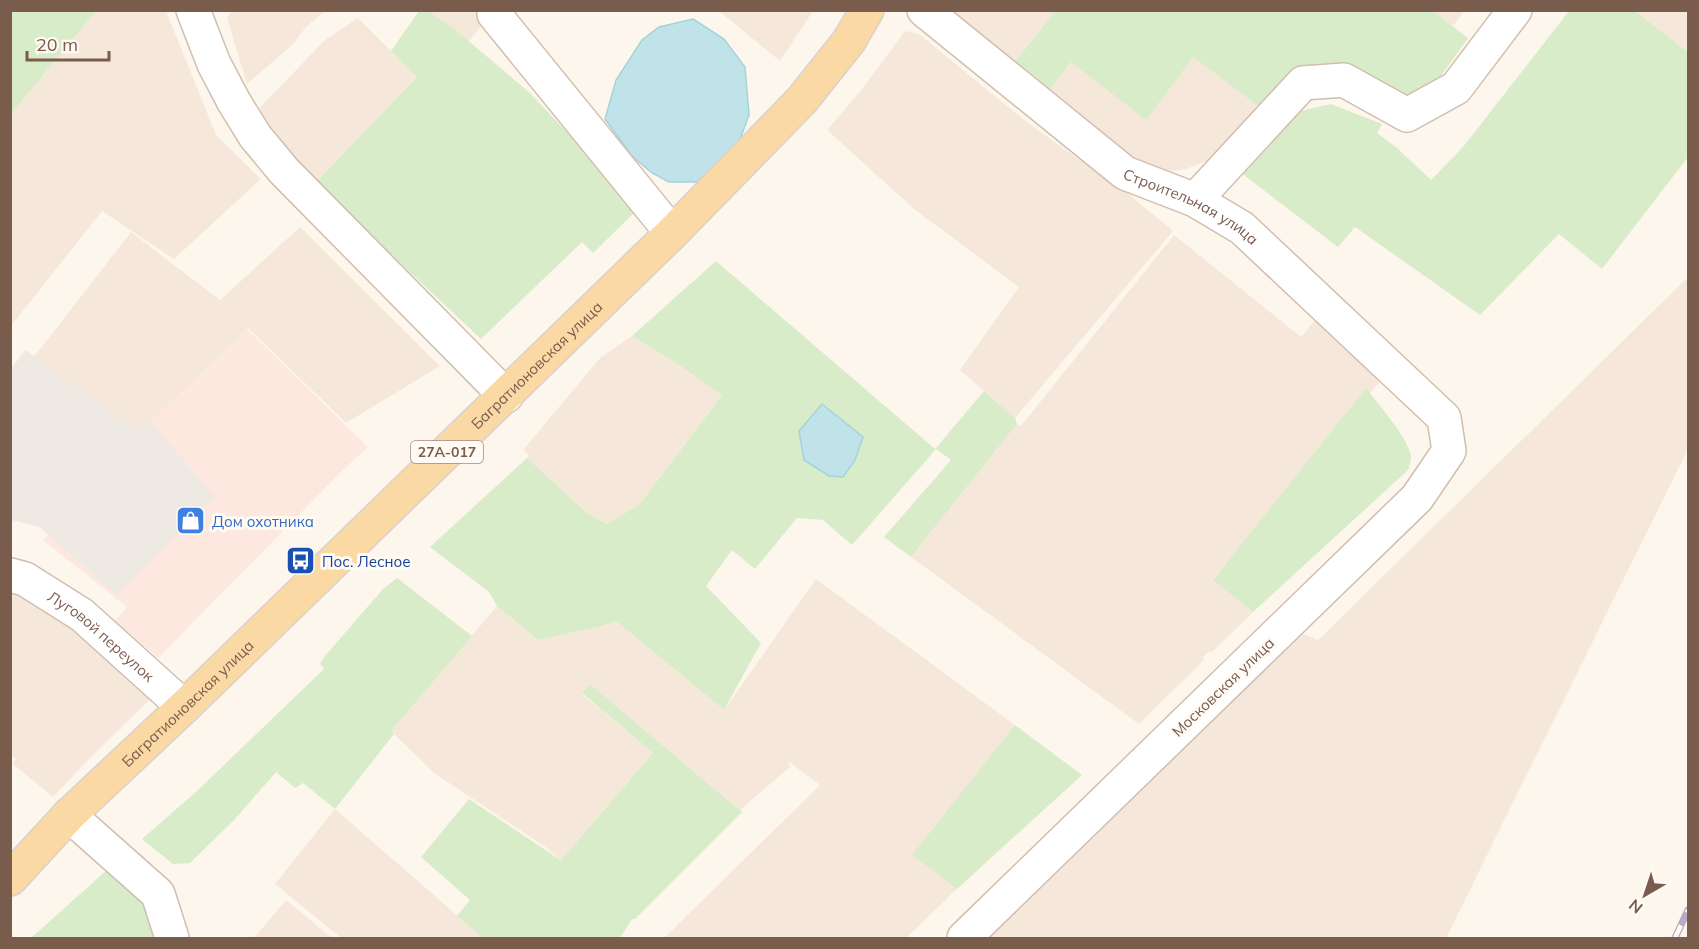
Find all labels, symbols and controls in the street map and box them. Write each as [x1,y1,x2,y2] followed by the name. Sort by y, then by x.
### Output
[27,24,110,62] scale bar
[36,33,78,56] text: 20 m
[1121,164,1263,248] street label: Строительная улица
[467,297,606,433] street label: Багратионовская улица
[411,441,483,463] road number: 27А-017
[175,505,207,537] shop icon: Дом охотника
[212,512,314,531] place label: Дом охотника
[285,545,317,577] bus stop icon: Пос. Лесное
[322,552,411,571] place label: Пос. Лесное
[44,586,159,686] street label: Луговой переулок
[1168,633,1278,741] street label: Московская улица
[117,635,257,770] street label: Багратионовская улица
[1615,865,1675,925] north arrow
[1625,895,1647,918] text: N

